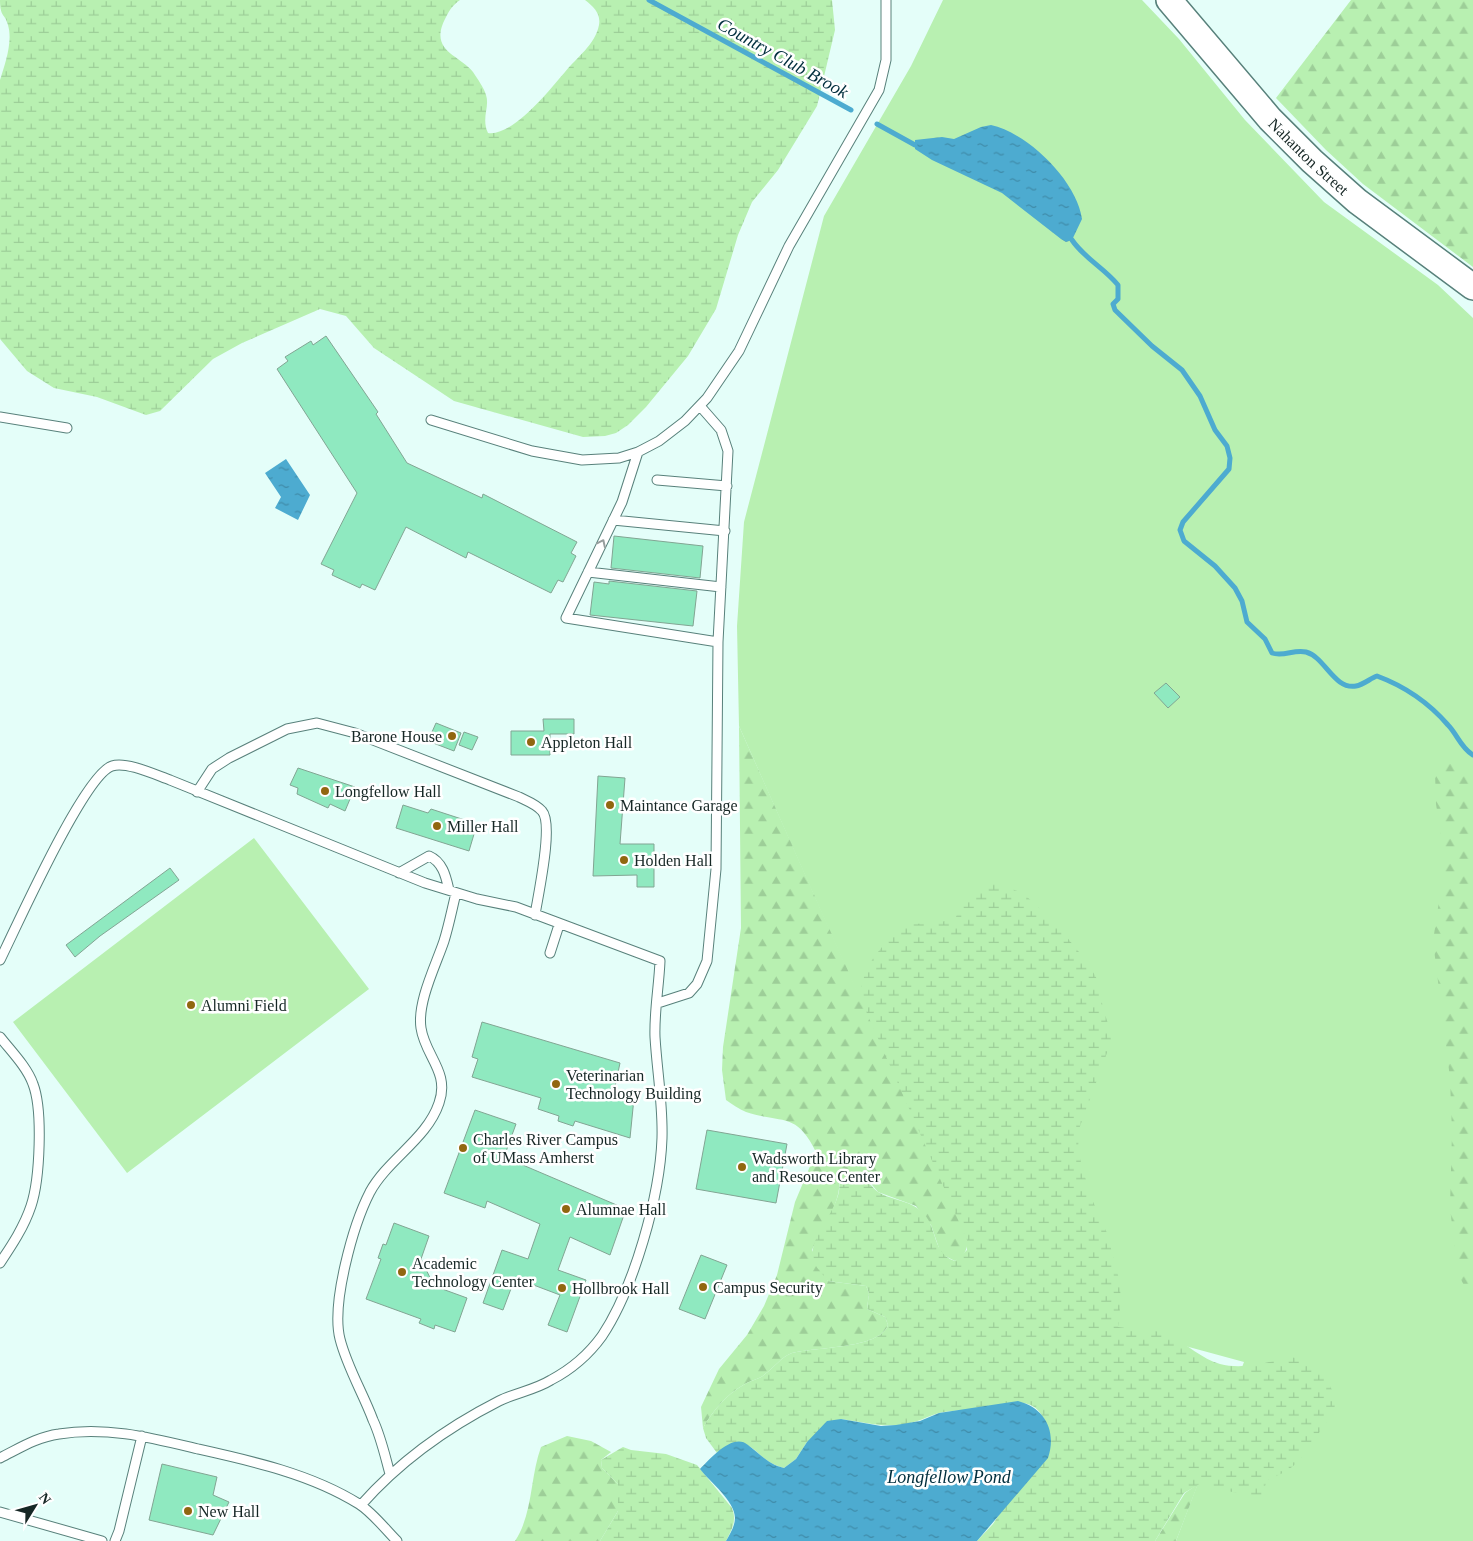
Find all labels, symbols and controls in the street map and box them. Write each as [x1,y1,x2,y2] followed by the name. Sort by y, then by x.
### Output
[714,14,853,103] water label: Country Club Brook
[1265,114,1353,198] street label: Nahanton Street
[596,539,606,548] one-way arrow
[351,728,442,745] place label: Barone House
[446,730,458,742] marker: Barone House
[541,734,633,752] place label: Appleton Hall
[525,736,537,748] marker: Appleton Hall
[335,783,442,801] place label: Longfellow Hall
[319,785,331,797] marker: Longfellow Hall
[620,797,738,815] place label: Maintance Garage
[604,799,616,811] marker: Maintance Garage
[447,818,519,835] place label: Miller Hall
[431,820,443,832] marker: Miller Hall
[634,852,713,869] place label: Holden Hall
[618,854,630,866] marker: Holden Hall
[201,997,287,1014] place label: Alumni Field
[185,999,197,1011] marker: Alumni Field
[566,1067,701,1103] place label: Veterinarian Technology Building
[550,1078,562,1090] marker: Veterinarian Technology Building
[473,1131,618,1166] place label: Charles River Campus of UMass Amherst
[457,1142,469,1154] marker: Charles River Campus of UMass Amherst
[752,1150,881,1185] place label: Wadsworth Library and Resouce Center
[736,1161,748,1173] marker: Wadsworth Library and Resouce Center
[576,1201,667,1218] place label: Alumnae Hall
[560,1203,572,1215] marker: Alumnae Hall
[412,1255,535,1291] place label: Academic Technology Center
[396,1266,408,1278] marker: Academic Technology Center
[713,1279,823,1297] place label: Campus Security
[572,1280,670,1297] place label: Hollbrook Hall
[697,1281,709,1293] marker: Campus Security
[556,1282,568,1294] marker: Hollbrook Hall
[886,1467,1012,1487] water label: Longfellow Pond
[10,1481,60,1531] north arrow
[36,1490,54,1507] text: N
[198,1503,260,1520] place label: New Hall
[182,1505,194,1517] marker: New Hall

